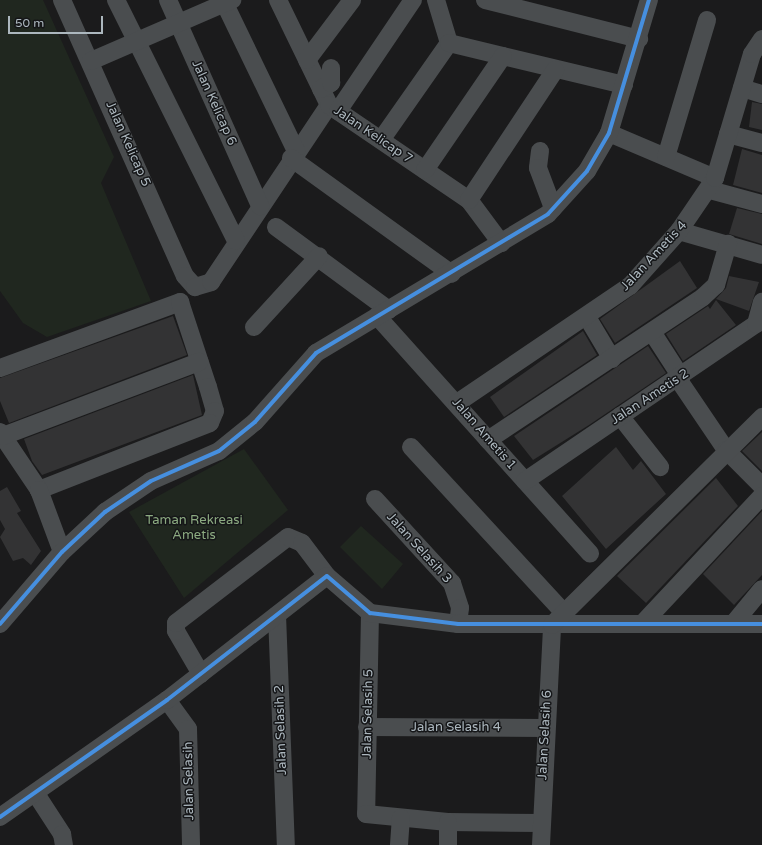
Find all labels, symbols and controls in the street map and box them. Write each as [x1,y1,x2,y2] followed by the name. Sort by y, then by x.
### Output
[10,8,105,34] scale bar
[15,16,44,30] text: 50 m
[188,58,240,148] street label: Jalan Kelicap 6
[102,99,154,189] street label: Jalan Kelicap 5
[331,103,415,167] street label: Jalan Kelicap 7
[618,218,690,294] street label: Jalan Ametis 4
[608,366,692,428] street label: Jalan Ametis 2
[449,395,519,473] street label: Jalan Ametis 1
[383,509,455,587] street label: Jalan Selasih 3
[145,513,243,544] park label: Taman Rekreasi Ametis
[359,669,377,759] street label: Jalan Selasih 5
[272,685,290,775] street label: Jalan Selasih 2
[535,690,555,780] street label: Jalan Selasih 6
[411,719,501,735] street label: Jalan Selasih 4
[181,742,197,820] street label: Jalan Selasih

